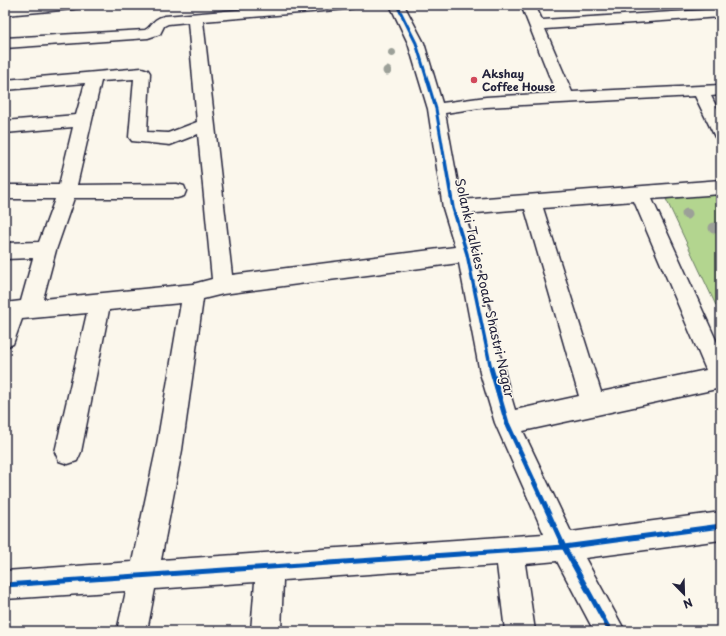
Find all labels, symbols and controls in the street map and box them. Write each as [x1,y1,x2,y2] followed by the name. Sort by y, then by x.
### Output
[482,65,555,95] place label: Akshay Coffee House
[469,75,479,85] marker: Akshay Coffee House
[451,176,520,400] street label: Solanki Talkies Road, Shastri Nagar
[664,574,704,614] north arrow
[681,594,695,613] text: N

